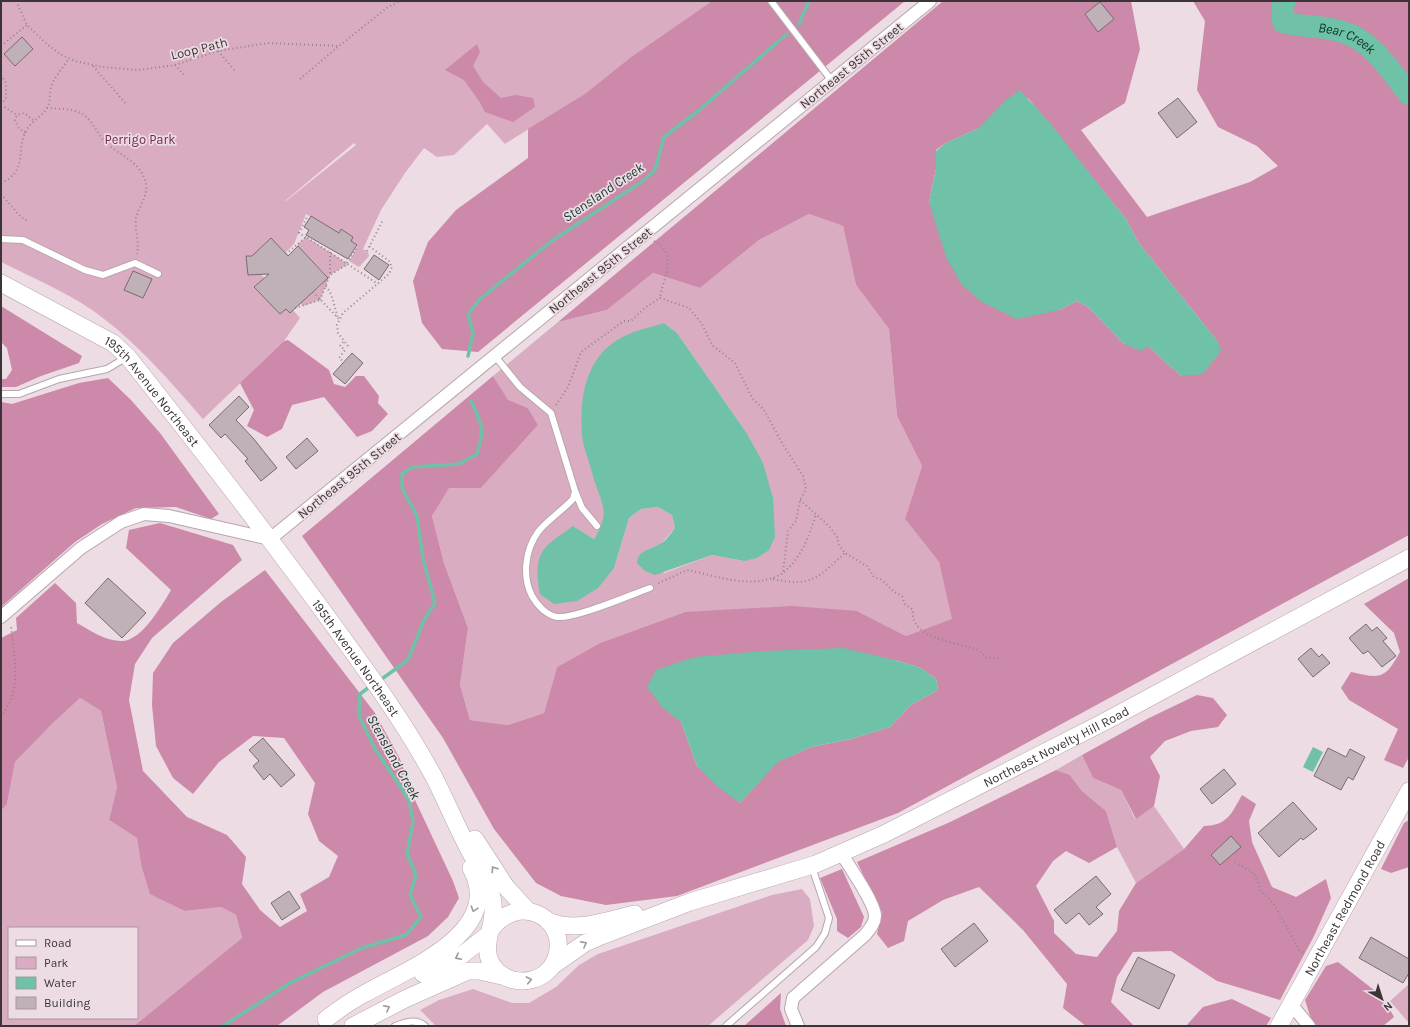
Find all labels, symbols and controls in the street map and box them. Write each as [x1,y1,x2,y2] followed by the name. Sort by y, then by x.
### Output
[797,19,906,112] street label: Northeast 95th Street
[1317,19,1380,58] water label: Bear Creek
[169,34,229,63] street label: Loop Path
[104,132,176,147] park label: Perrigo Park
[559,158,648,226] water label: Stensland Creek
[546,224,655,317] street label: Northeast 95th Street
[102,333,202,449] street label: 195th Avenue Northeast
[295,429,404,522] street label: Northeast 95th Street
[309,597,402,719] street label: 195th Avenue Northeast
[981,703,1132,790] street label: Northeast Novelty Hill Road
[363,712,424,803] water label: Stensland Creek
[1301,838,1388,978] street label: Northeast Redmond Road
[492,866,499,873] one-way arrow
[470,905,479,912] one-way arrow
[8,927,138,1019] legend
[44,936,72,950] text: Road
[579,941,587,949] one-way arrow
[455,952,462,960] one-way arrow
[44,956,69,970] text: Park
[44,976,77,990] text: Water
[526,976,532,985] one-way arrow
[1362,979,1402,1019] north arrow
[44,996,91,1010] text: Building
[1381,999,1395,1014] text: N
[383,1005,390,1013] one-way arrow

